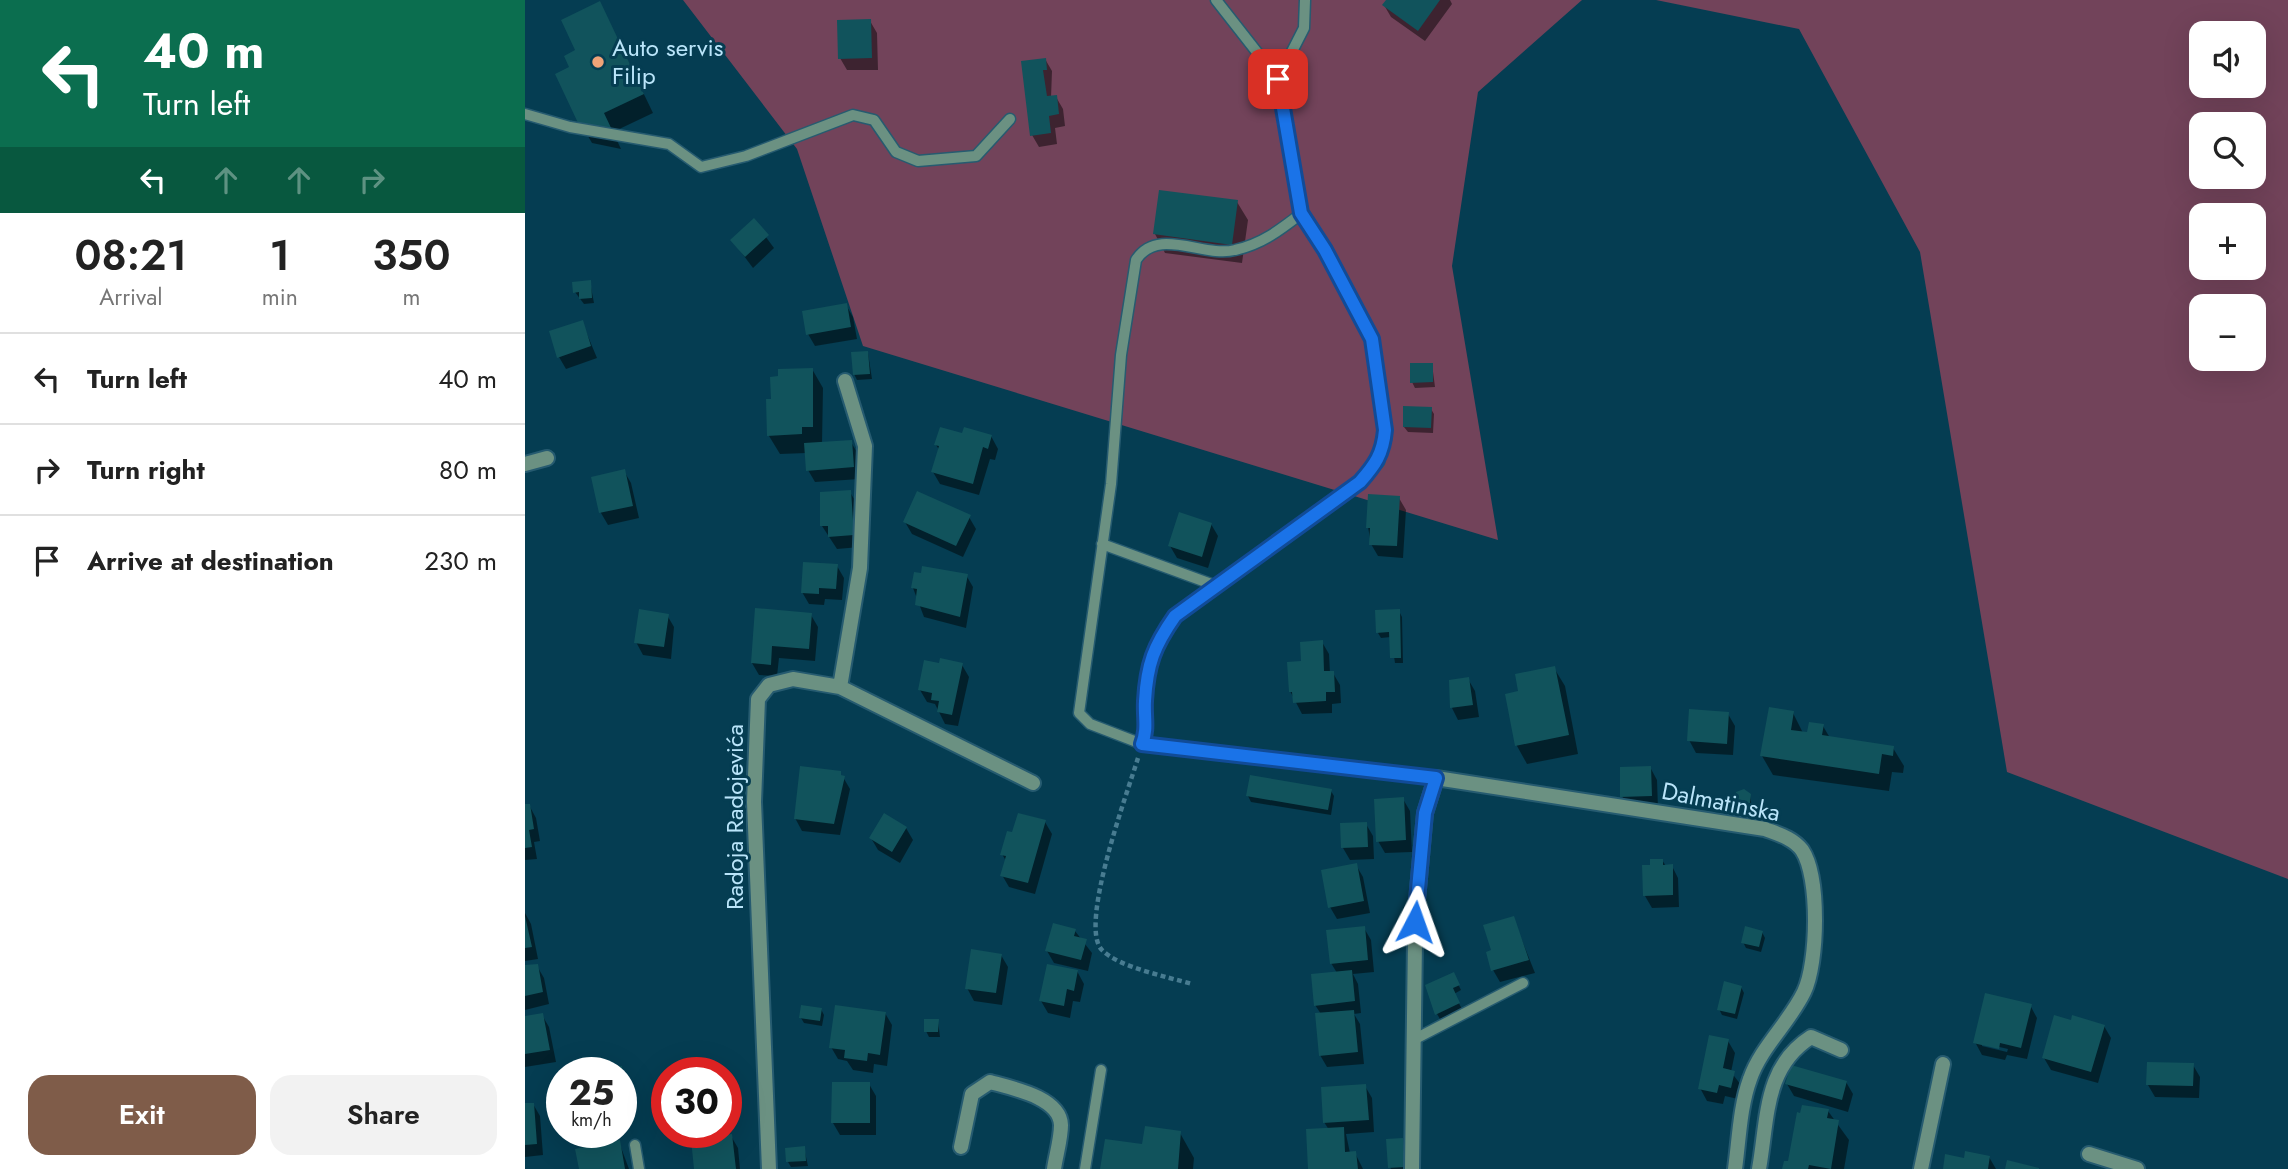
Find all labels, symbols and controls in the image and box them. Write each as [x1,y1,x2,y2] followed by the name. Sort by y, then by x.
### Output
[143,16,265,86] text: 40 m
[2189,21,2266,371] map controls
[2189,21,2266,98] button: sound
[28,28,119,119] icon: left
[612,30,723,93] place label: Auto servis Filip
[1248,49,1308,109] pin
[590,54,606,70] marker: Auto servis Filip
[1259,60,1297,98] icon: arrive
[143,81,250,127] text: Turn left
[2189,112,2266,189] button: search
[134,161,172,199] icon: left
[207,161,245,199] icon: ahead
[280,161,318,199] icon: ahead
[353,161,391,199] icon: right
[2189,203,2266,280] button: +
[75,225,187,286] text: 08:21
[269,225,290,286] text: 1
[372,225,450,286] text: 350
[99,280,163,314] text: Arrival
[262,280,298,314] text: min
[402,280,420,314] text: m
[2189,294,2266,371] button: −
[28,360,66,398] icon: left
[87,360,187,398] text: Turn left
[438,360,497,398] text: 40 m
[28,451,66,489] icon: right
[87,451,205,489] text: Turn right
[439,451,497,489] text: 80 m
[28,542,66,580] icon: arrive
[87,542,334,580] text: Arrive at destination
[424,542,497,580] text: 230 m
[717,724,752,910] street label: Radoja Radojevića
[1659,773,1783,830] street label: Dalmatinska
[1378,885,1452,959] position arrow
[651,1057,742,1148] speed limit sign: 30
[569,1068,614,1118] text: 25
[28,1075,256,1155] button: Exit
[270,1075,497,1155] button: Share
[571,1107,612,1133] text: km/h

